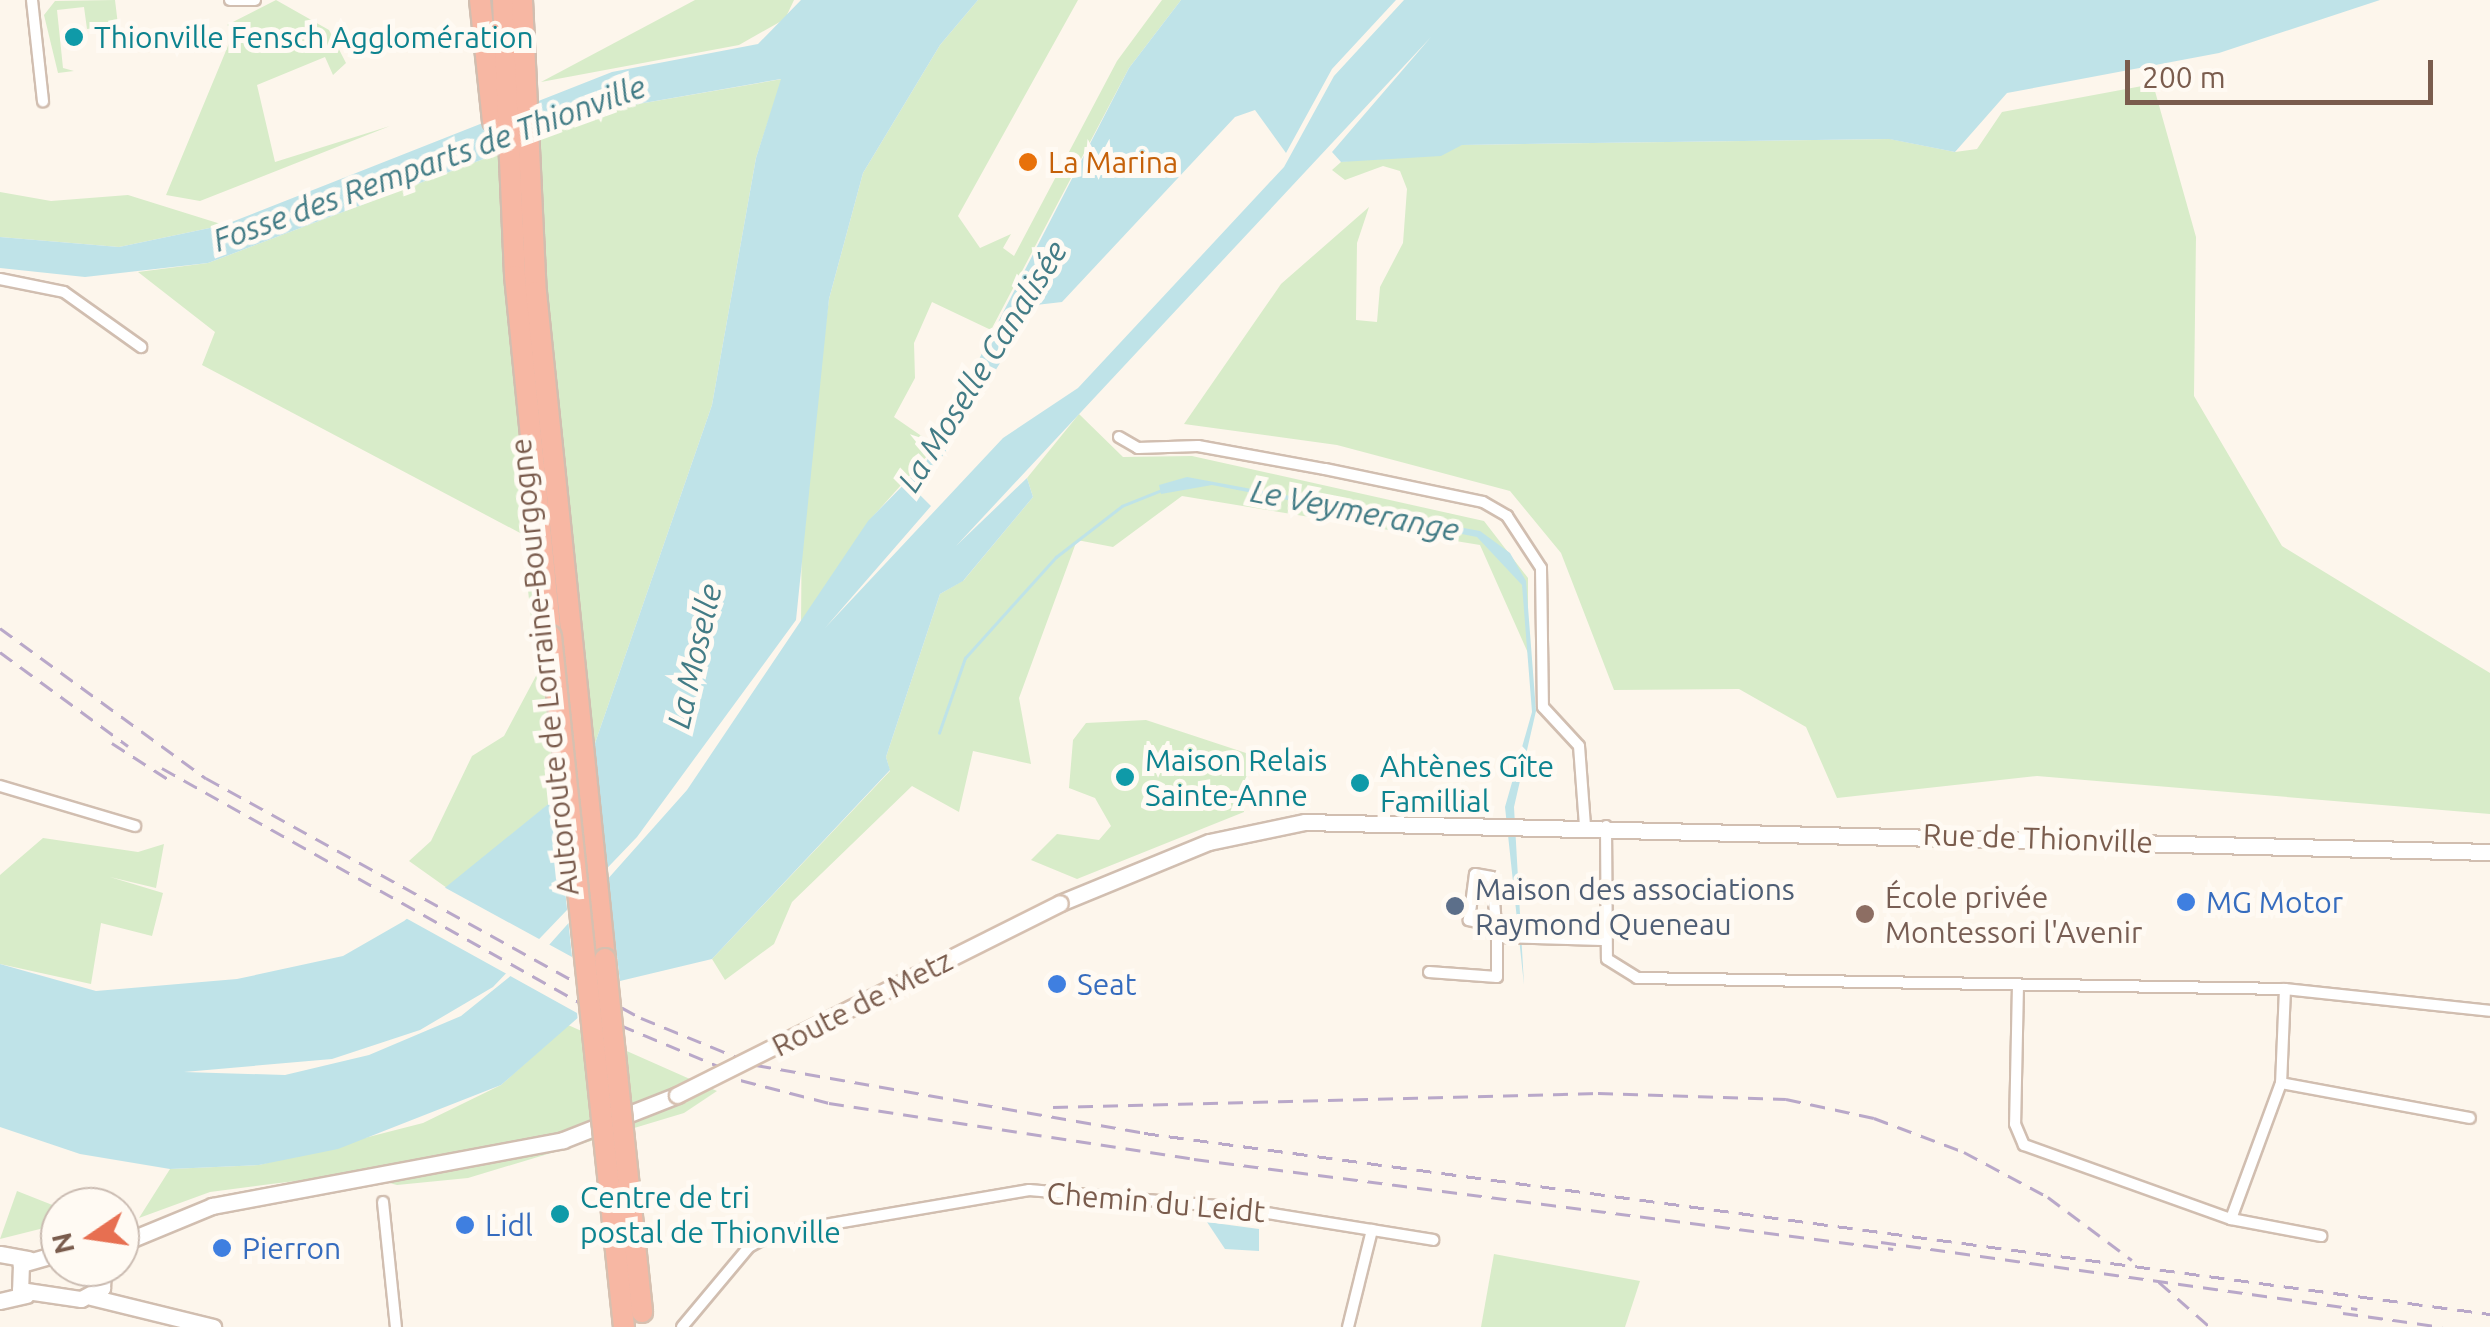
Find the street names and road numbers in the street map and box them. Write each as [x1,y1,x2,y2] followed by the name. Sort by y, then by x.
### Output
[502,437,586,897] street label: Autoroute de Lorraine-Bourgogne
[1922,816,2154,860] street label: Rue de Thionville
[766,942,958,1064] street label: Route de Metz
[1045,1175,1267,1229] street label: Chemin du Leidt

